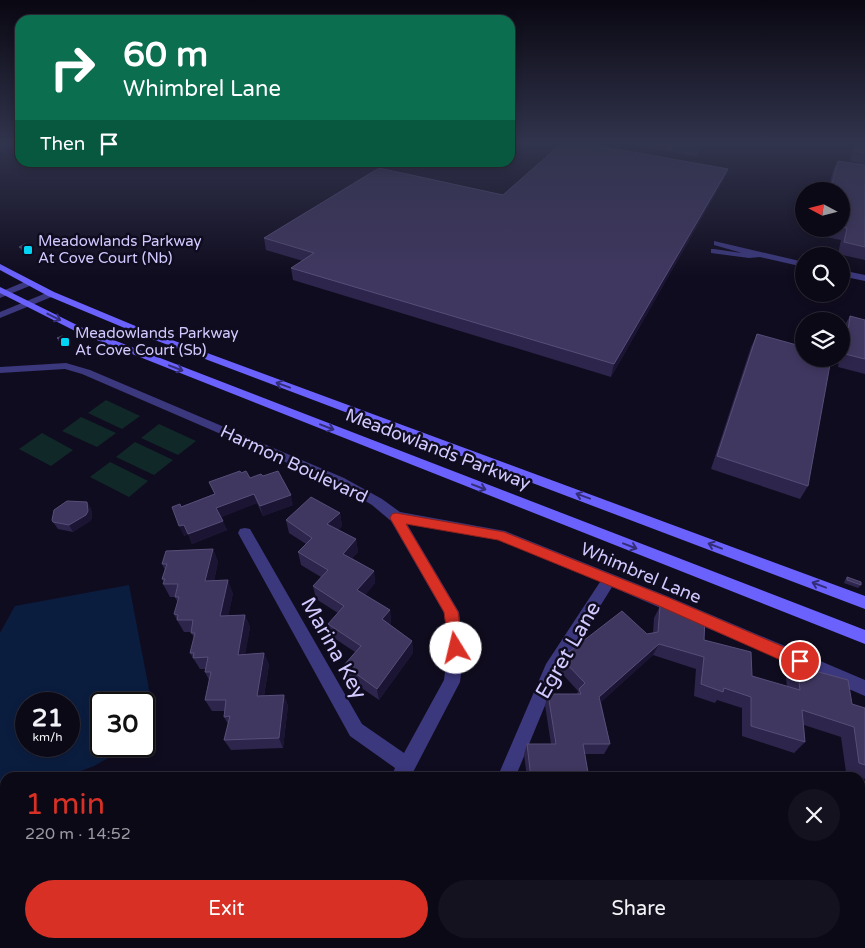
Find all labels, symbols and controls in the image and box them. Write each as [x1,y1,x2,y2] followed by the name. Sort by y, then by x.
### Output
[123,34,208,76] text: 60 m
[40,35,105,100] icon: right
[123,76,281,102] text: Whimbrel Lane
[95,130,123,158] icon: arrive
[40,133,85,155] text: Then
[795,182,850,238] north arrow
[795,182,850,367] map controls
[38,232,202,267] place label: Meadowlands Parkway At Cove Court (Nb)
[22,244,34,256] marker: Meadowlands Parkway At Cove Court (Nb)
[795,247,850,302] button: search
[47,312,62,322] one-way arrow
[795,312,850,367] button: layers
[75,324,239,359] place label: Meadowlands Parkway At Cove Court (Sb)
[59,336,71,348] marker: Meadowlands Parkway At Cove Court (Sb)
[168,364,183,373] one-way arrow
[276,380,291,389] one-way arrow
[342,404,534,495] street label: Meadowlands Parkway
[217,420,371,508] street label: Harmon Boulevard
[319,423,334,433] one-way arrow
[470,483,486,492] one-way arrow
[576,491,591,500] one-way arrow
[577,538,705,608] street label: Whimbrel Lane
[708,541,723,550] one-way arrow
[622,542,637,551] one-way arrow
[812,580,827,589] one-way arrow
[295,593,372,704] street label: Marina Key
[531,597,606,703] street label: Egret Lane
[429,621,481,673] position arrow
[779,640,821,682] pin
[786,647,814,675] icon: arrive
[90,692,155,757] speed limit sign: 30
[32,703,63,733] text: 21
[32,730,63,744] text: km/h
[25,786,105,823] text: 1 min
[788,789,840,841] button: close
[25,824,131,844] text: 220 m · 14:52
[25,880,428,938] button: Exit
[438,880,840,938] button: Share

